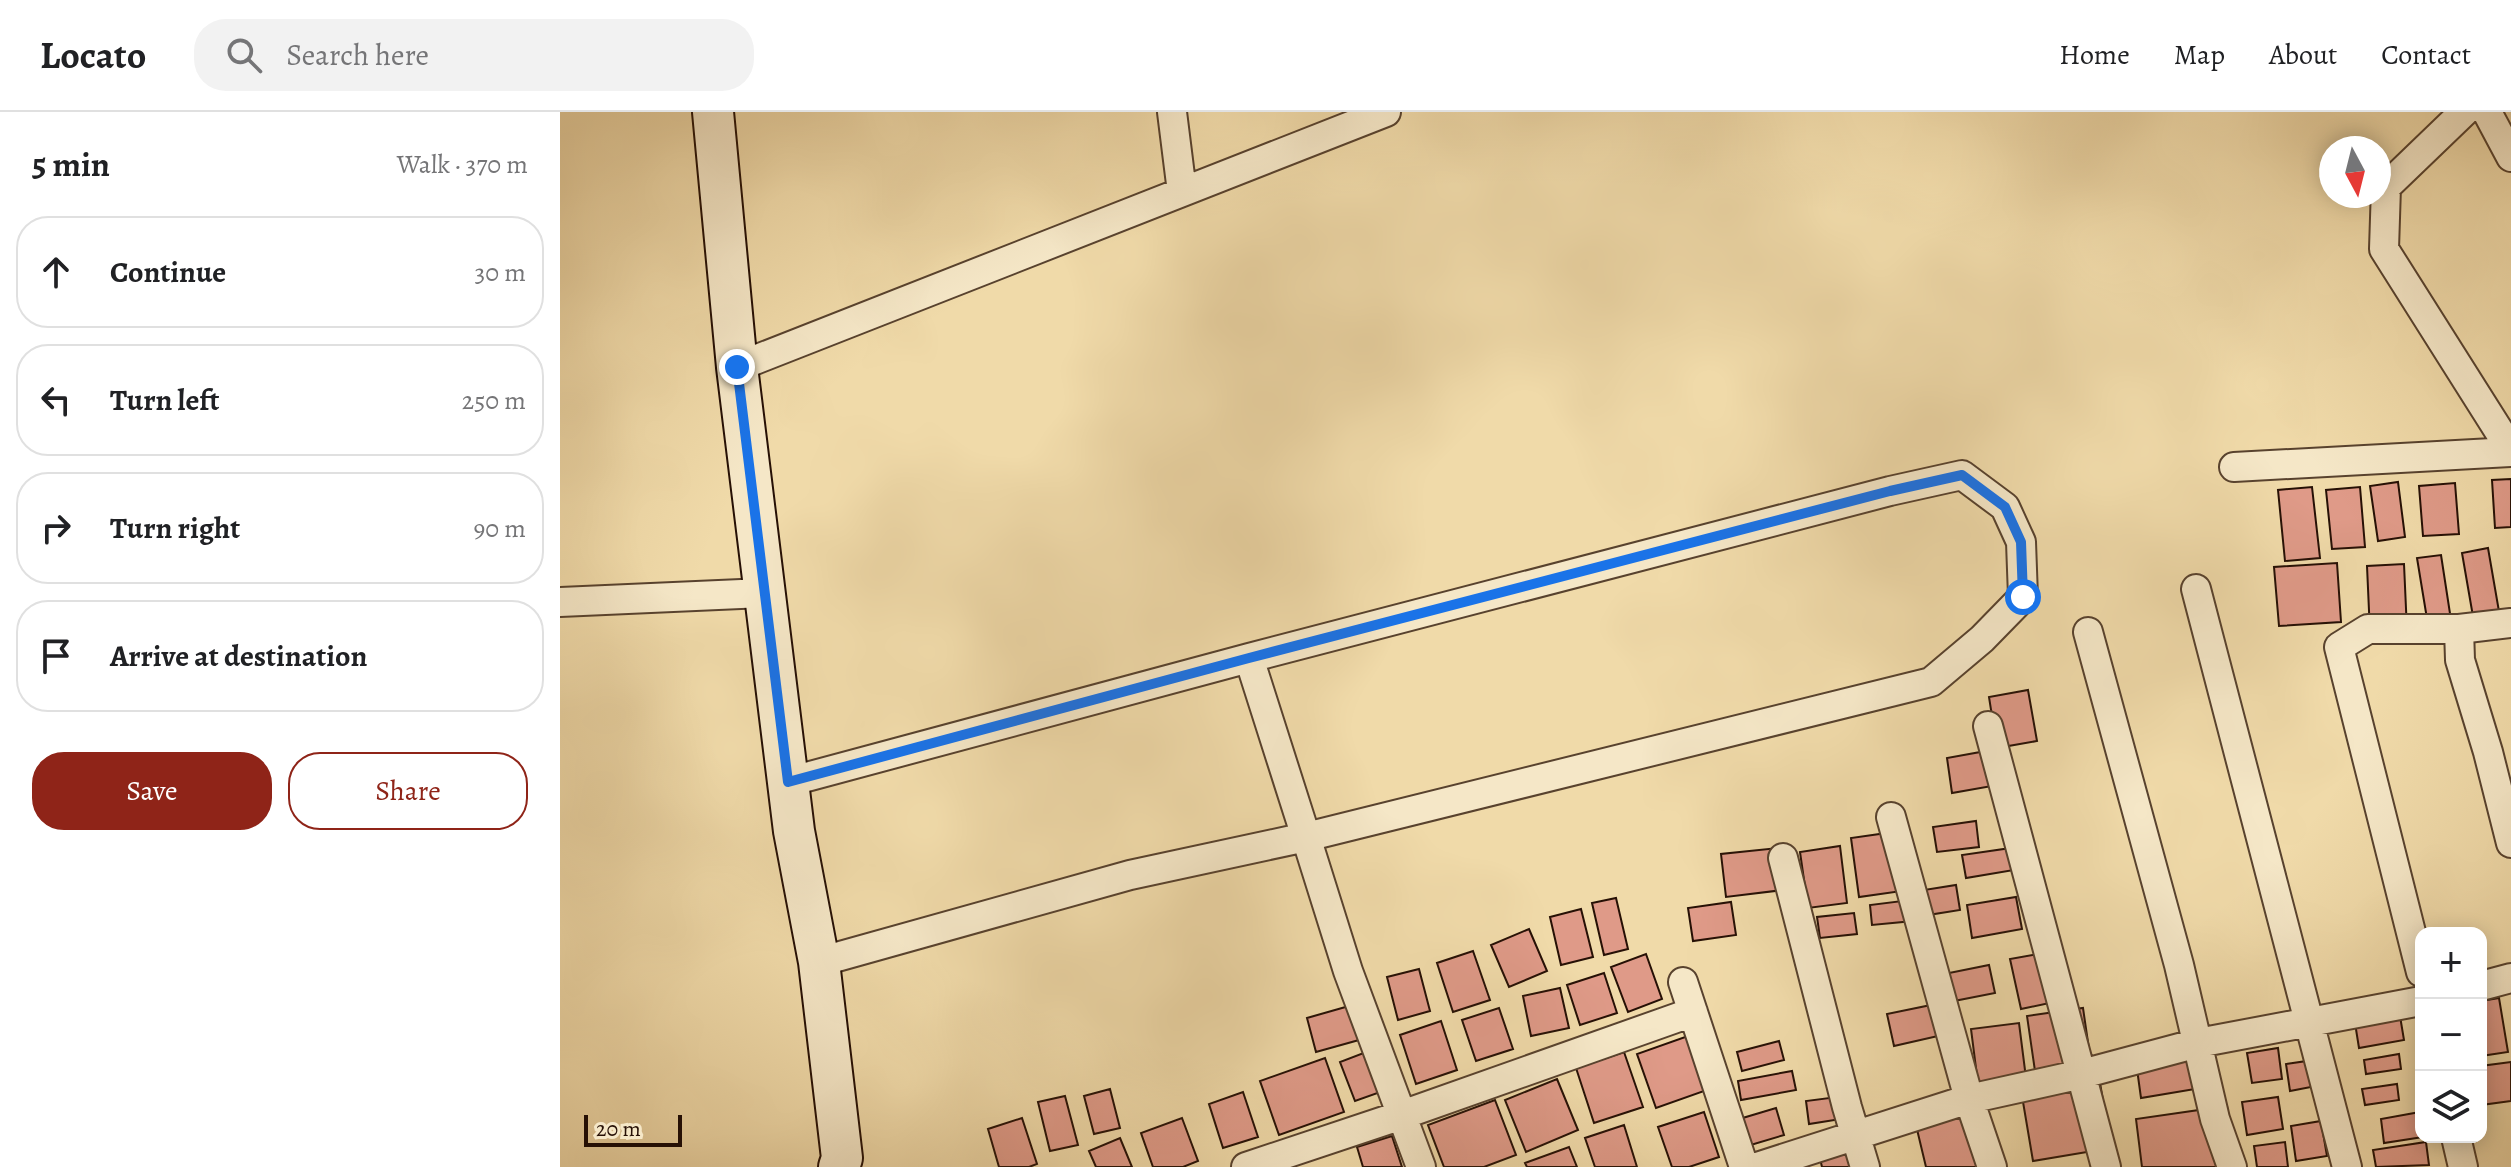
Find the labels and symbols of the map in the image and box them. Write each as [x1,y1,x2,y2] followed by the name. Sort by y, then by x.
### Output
[2319,136,2391,208] north arrow
[719,349,755,385] route end
[2005,579,2041,615] route start
[584,1111,682,1147] scale bar

